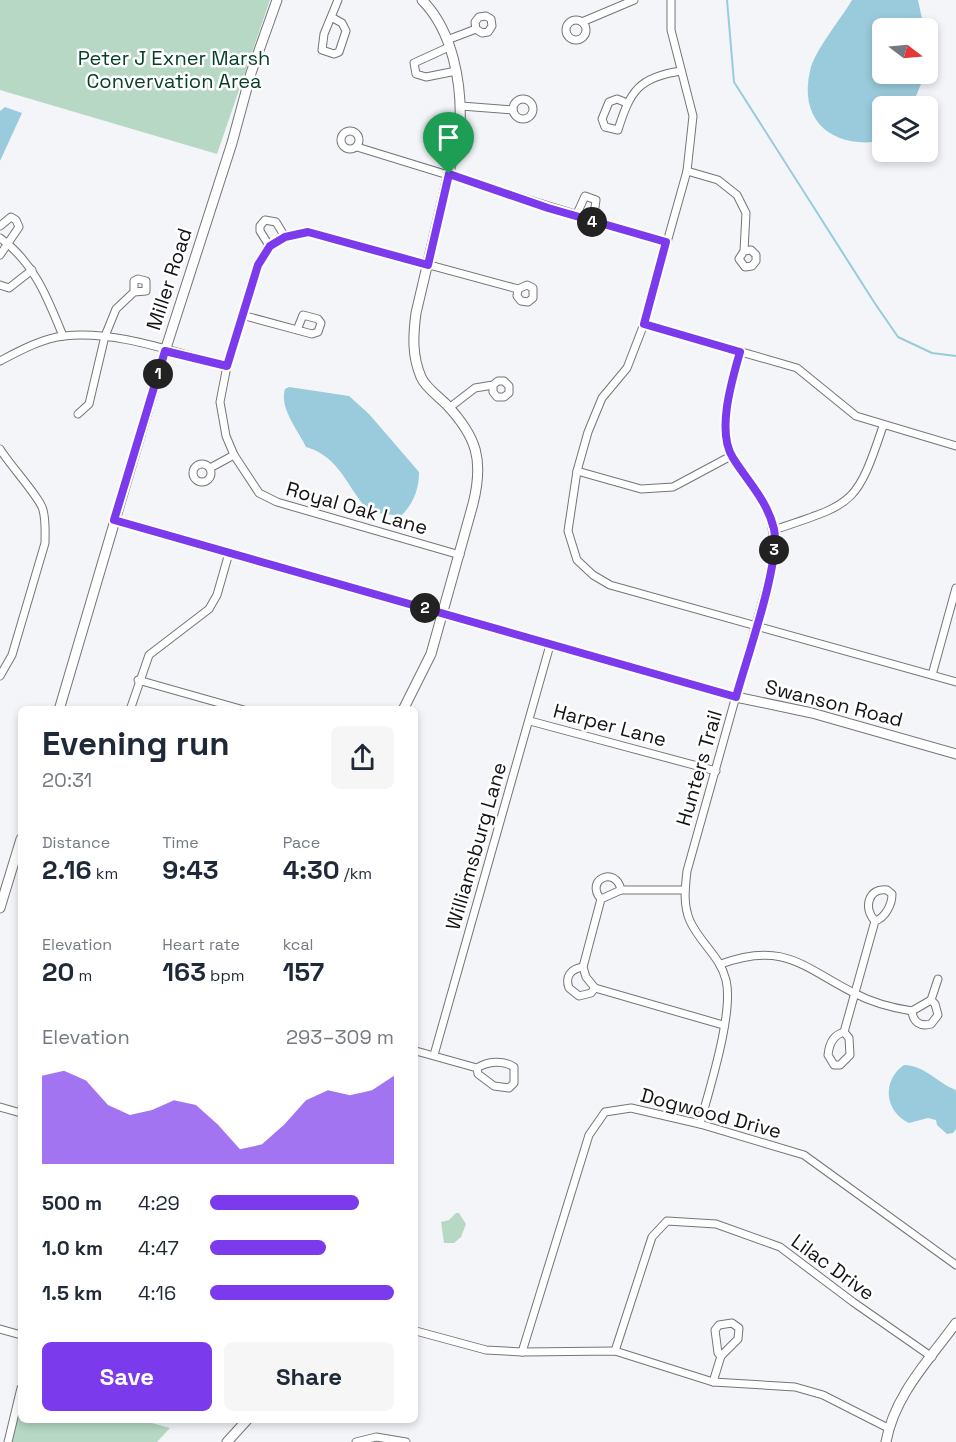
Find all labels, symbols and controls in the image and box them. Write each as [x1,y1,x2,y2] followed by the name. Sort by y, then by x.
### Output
[872,18,938,84] north arrow
[872,18,938,162] map controls
[78,45,270,94] park label: Peter J Exner Marsh Convervation Area
[872,96,938,162] button: layers
[423,112,474,174] pin
[432,121,465,154] icon: arrive
[577,207,607,237] pin: 4
[587,211,597,232] text: 4
[140,225,198,333] street label: Miller Road
[143,359,173,389] pin: 1
[154,363,162,384] text: 1
[283,475,431,541] street label: Royal Oak Lane
[759,535,789,565] pin: 3
[769,539,779,560] text: 3
[410,593,440,623] pin: 2
[420,597,430,618] text: 2
[762,673,906,733] street label: Swanson Road
[551,697,669,753] street label: Harper Lane
[670,707,728,829] street label: Hunters Trail
[42,723,230,765] text: Evening run
[331,726,394,789] button: share
[440,759,512,933] street label: Williamsburg Lane
[42,767,92,793] text: 20:31
[42,832,110,853] text: Distance
[162,832,199,853] text: Time
[283,832,320,853] text: Pace
[42,853,92,887] text: 2.16
[162,853,219,887] text: 9:43
[283,853,340,887] text: 4:30
[92,863,118,884] text: km
[340,863,372,884] text: /km
[42,934,112,955] text: Elevation
[162,934,240,955] text: Heart rate
[283,934,314,955] text: kcal
[42,955,74,989] text: 20
[162,955,206,989] text: 163
[283,955,324,989] text: 157
[74,965,92,986] text: m
[206,965,244,986] text: bpm
[42,1024,130,1050] text: Elevation
[286,1024,394,1050] text: 293–309 m
[638,1082,784,1144] street label: Dogwood Drive
[42,1190,102,1216] text: 500 m
[138,1190,180,1216] text: 4:29
[786,1228,880,1306] street label: Lilac Drive
[42,1235,103,1261] text: 1.0 km
[138,1235,179,1261] text: 4:47
[42,1280,102,1306] text: 1.5 km
[138,1280,176,1306] text: 4:16
[42,1342,212,1411] button: Save
[224,1342,394,1411] button: Share

